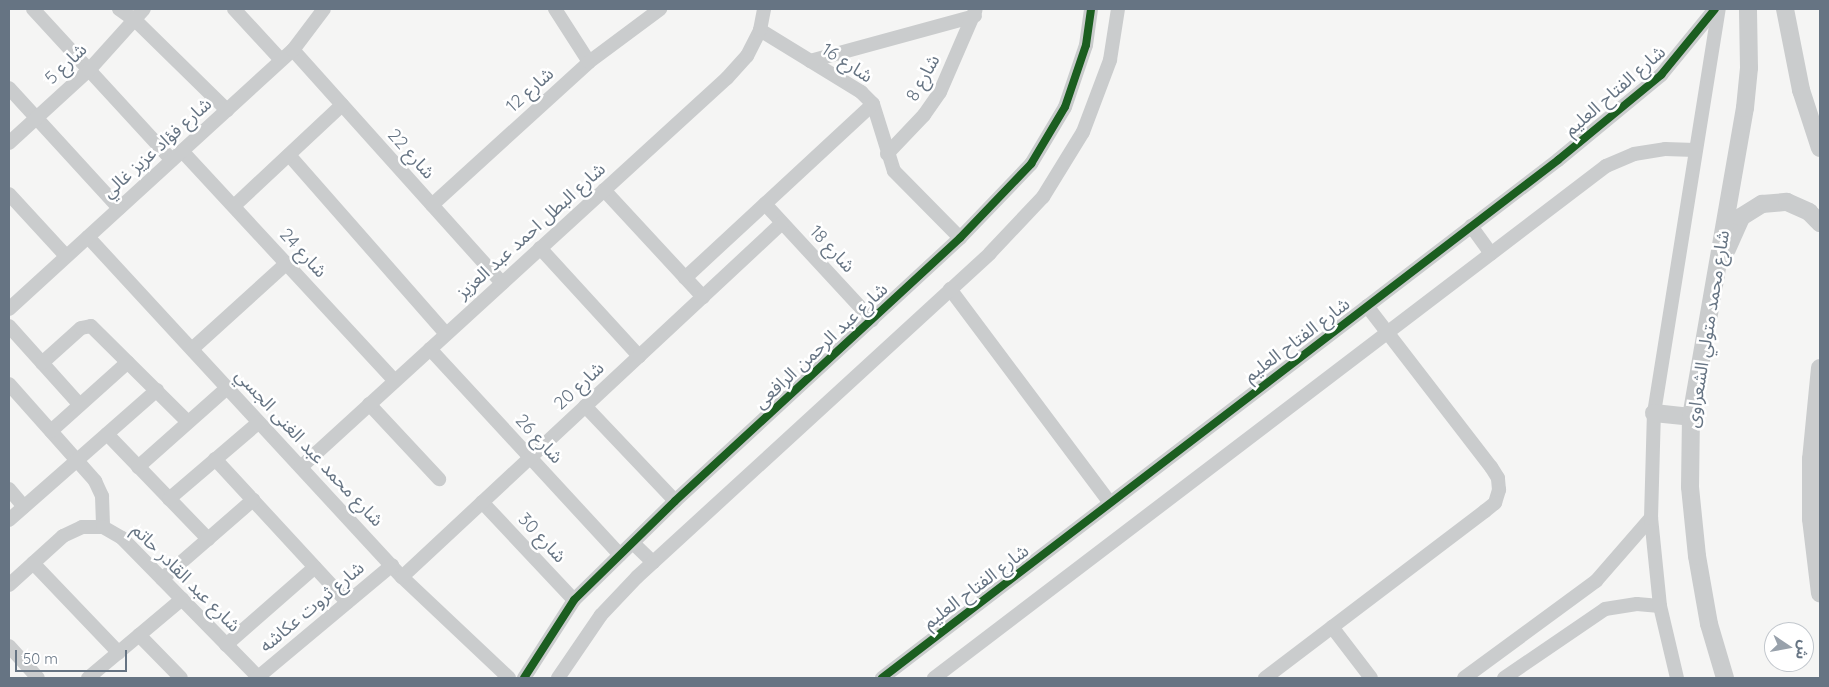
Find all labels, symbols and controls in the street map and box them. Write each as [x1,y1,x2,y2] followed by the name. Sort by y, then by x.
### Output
[41,39,91,89] street label: شارع 5
[817,39,877,87] street label: شارع 16
[1560,41,1670,141] street label: شارع الفتاح العليم
[902,51,944,105] street label: شارع 8
[502,63,558,117] street label: شارع 12
[98,93,216,203] street label: شارع فؤاد عزيز غالي
[383,125,439,183] street label: شارع 22
[452,158,610,304] street label: شارع البطل احمد عبد العزيز
[805,221,859,277] street label: شارع 18
[275,224,331,282] street label: شارع 24
[1682,229,1734,429] street label: شارع محمد متولي الشعراوى
[750,279,892,413] street label: شارع عبد الرحمن الرافعى
[1240,293,1354,387] street label: شارع الفتاح العليم
[549,357,609,415] street label: شارع 20
[230,365,388,531] street label: شارع محمد عبد الغنى الجسي
[511,410,567,468] street label: شارع 26
[514,509,570,567] street label: شارع 30
[127,519,245,637] street label: شارع عبد القادر حاتم
[919,540,1033,634] street label: شارع الفتاح العليم
[255,557,369,657] street label: شارع ثروت عكاشه
[1764,622,1814,672] north arrow
[1792,639,1813,661] text: ش
[18,640,130,672] scale bar
[23,649,58,668] text: 50 m

